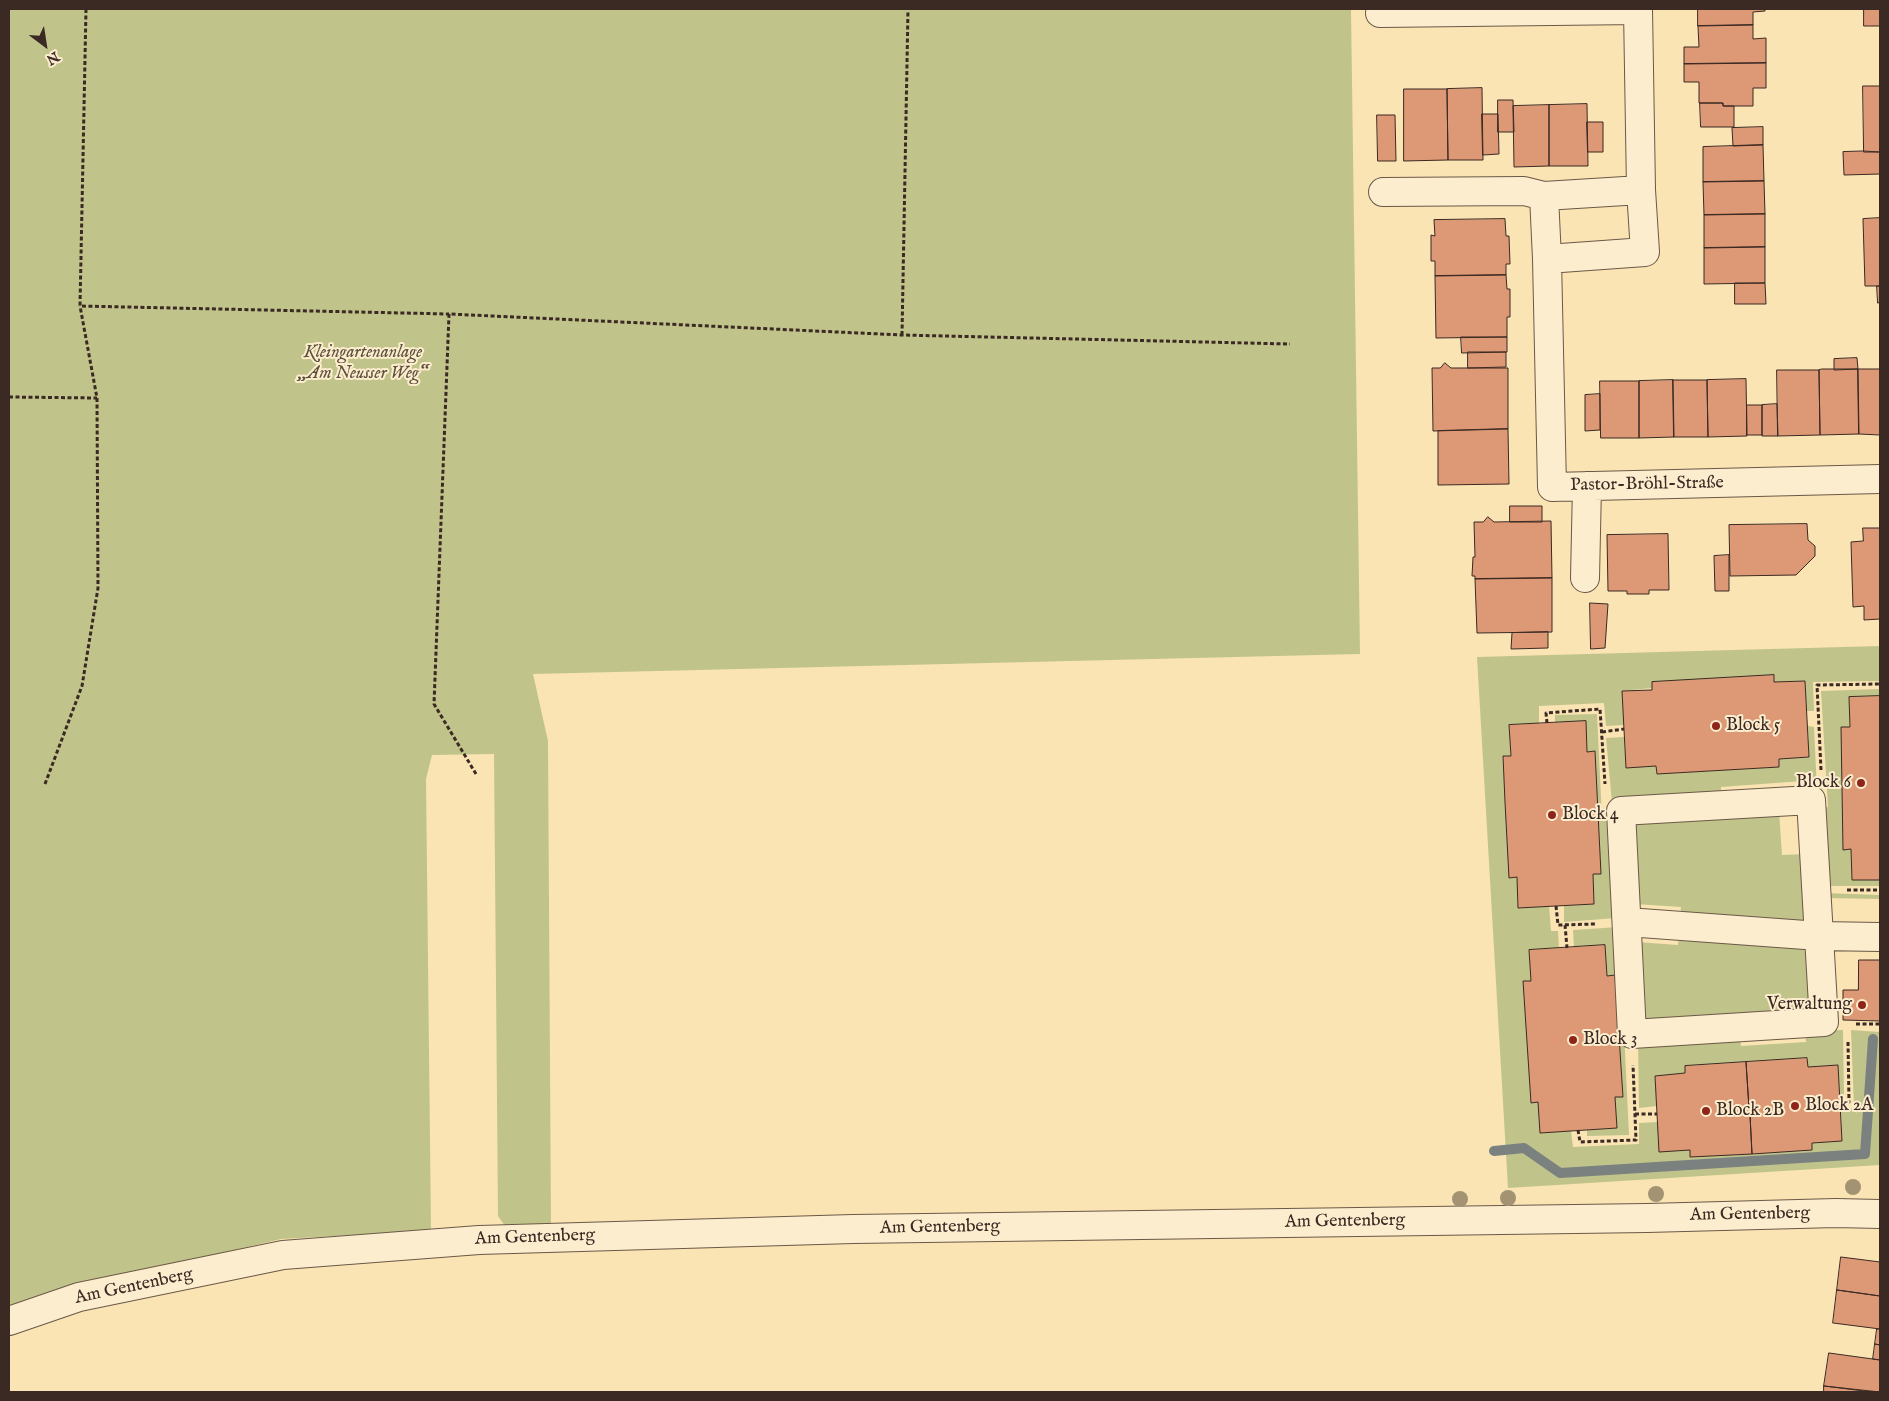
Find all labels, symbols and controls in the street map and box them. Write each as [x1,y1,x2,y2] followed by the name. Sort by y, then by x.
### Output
[20,20,70,70] north arrow
[43,47,63,69] text: N
[298,342,428,384] park label: Kleingartenanlage „Am Neusser Weg“
[1570,473,1724,497] street label: Pastor-Bröhl-Straße
[1726,715,1780,737] place label: Block 5
[1710,720,1722,732] marker: Block 5
[1796,772,1851,794] place label: Block 6
[1855,777,1867,789] marker: Block 6
[1562,804,1619,826] place label: Block 4
[1546,809,1558,821] marker: Block 4
[1767,994,1852,1016] place label: Verwaltung
[1856,999,1868,1011] marker: Verwaltung
[1583,1029,1637,1051] place label: Block 3
[1567,1034,1579,1046] marker: Block 3
[1805,1095,1873,1117] place label: Block 2A
[1716,1100,1784,1122] place label: Block 2B
[1789,1100,1801,1112] marker: Block 2A
[1700,1105,1712,1117] marker: Block 2B
[1690,1203,1810,1227] street label: Am Gentenberg
[1285,1210,1405,1234] street label: Am Gentenberg
[880,1216,1000,1240] street label: Am Gentenberg
[474,1225,596,1251] street label: Am Gentenberg
[73,1264,195,1310] street label: Am Gentenberg

